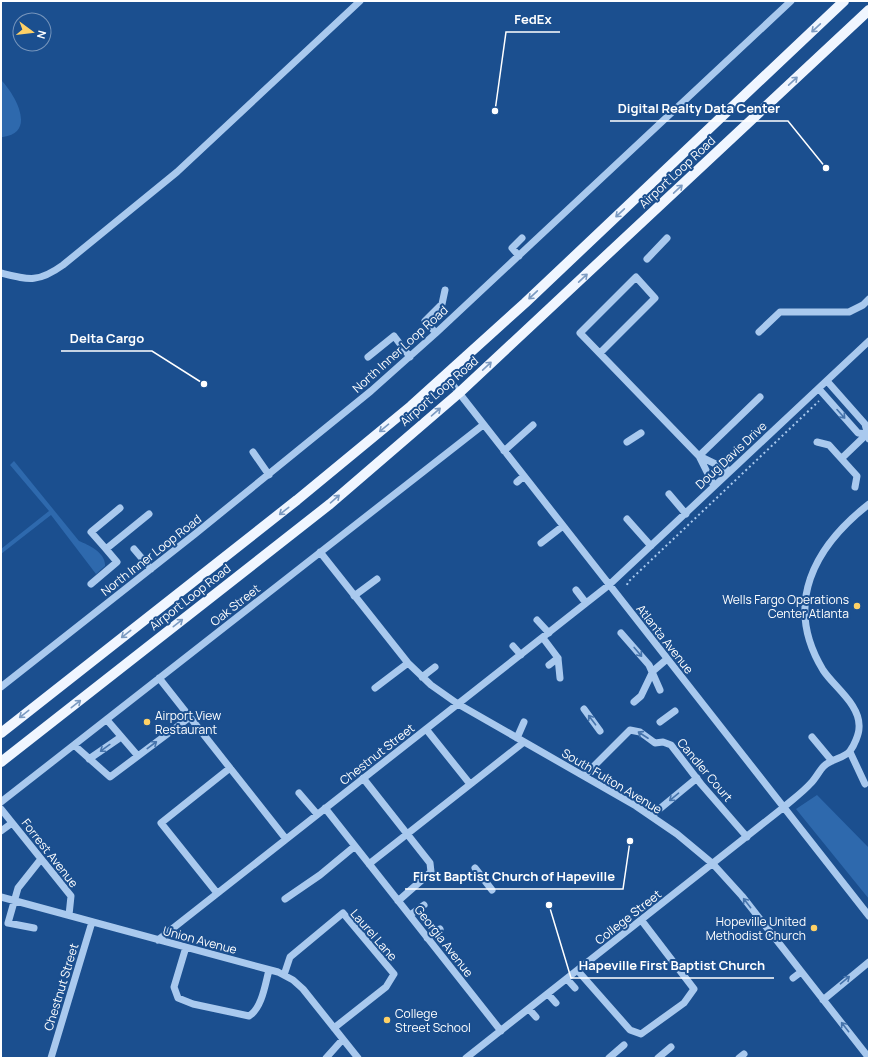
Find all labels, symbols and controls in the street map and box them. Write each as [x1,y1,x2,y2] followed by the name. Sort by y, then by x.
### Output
[506,7,560,32] callout: FedEx
[514,10,552,28] text: FedEx
[12,12,52,52] north arrow
[811,23,821,33] one-way arrow
[34,29,50,41] text: N
[788,76,798,86] one-way arrow
[610,96,788,121] callout: Digital Realty Data Center
[618,99,780,117] text: Digital Realty Data Center
[635,132,719,212] street label: Airport Loop Road
[673,184,683,194] one-way arrow
[615,208,625,218] one-way arrow
[578,273,588,283] one-way arrow
[528,291,538,300] one-way arrow
[349,302,451,396] street label: North Inner Loop Road
[61,326,152,351] callout: Delta Cargo
[70,329,144,347] text: Delta Cargo
[396,352,482,430] street label: Airport Loop Road
[482,362,493,371] one-way arrow
[431,408,441,417] one-way arrow
[837,409,846,419] one-way arrow
[692,417,770,493] street label: Doug Davis Drive
[379,423,389,432] one-way arrow
[329,495,340,504] one-way arrow
[278,506,289,515] one-way arrow
[97,510,205,600] street label: North Inner Loop Road
[146,560,234,634] street label: Airport Loop Road
[207,580,264,630] street label: Oak Street
[722,591,849,622] place label: Wells Fargo Operations Center Atlanta
[633,601,697,677] street label: Atlanta Avenue
[852,601,862,611] marker: Wells Fargo Operations Center Atlanta
[172,619,183,628] one-way arrow
[121,630,132,638] one-way arrow
[633,646,642,657] one-way arrow
[70,699,81,708] one-way arrow
[155,707,221,738] place label: Airport View Restaurant
[19,710,30,719] one-way arrow
[588,715,596,726] one-way arrow
[142,717,152,727] marker: Airport View Restaurant
[336,719,418,789] street label: Chestnut Street
[638,731,649,739] one-way arrow
[673,735,737,805] street label: Candler Court
[146,741,157,750] one-way arrow
[100,744,111,752] one-way arrow
[559,744,665,818] street label: South Fulton Avenue
[668,792,679,801] one-way arrow
[18,815,82,891] street label: Forrest Avenue
[405,864,623,889] callout: First Baptist Church of Hapeville
[413,867,615,885] text: First Baptist Church of Hapeville
[591,886,665,948] street label: College Street
[743,898,751,909] one-way arrow
[411,902,477,980] street label: Georgia Avenue
[347,906,401,964] street label: Laurel Lane
[706,913,806,944] place label: Hopeville United Methodist Church
[161,922,239,958] street label: Union Avenue
[809,923,819,933] marker: Hopeville United Methodist Church
[40,941,82,1033] street label: Chestnut Street
[571,953,774,978] callout: Hapeville First Baptist Church
[579,956,765,974] text: Hapeville First Baptist Church
[840,976,851,985] one-way arrow
[395,1005,471,1036] place label: College Street School
[382,1015,392,1025] marker: College Street School
[840,1022,849,1033] one-way arrow

